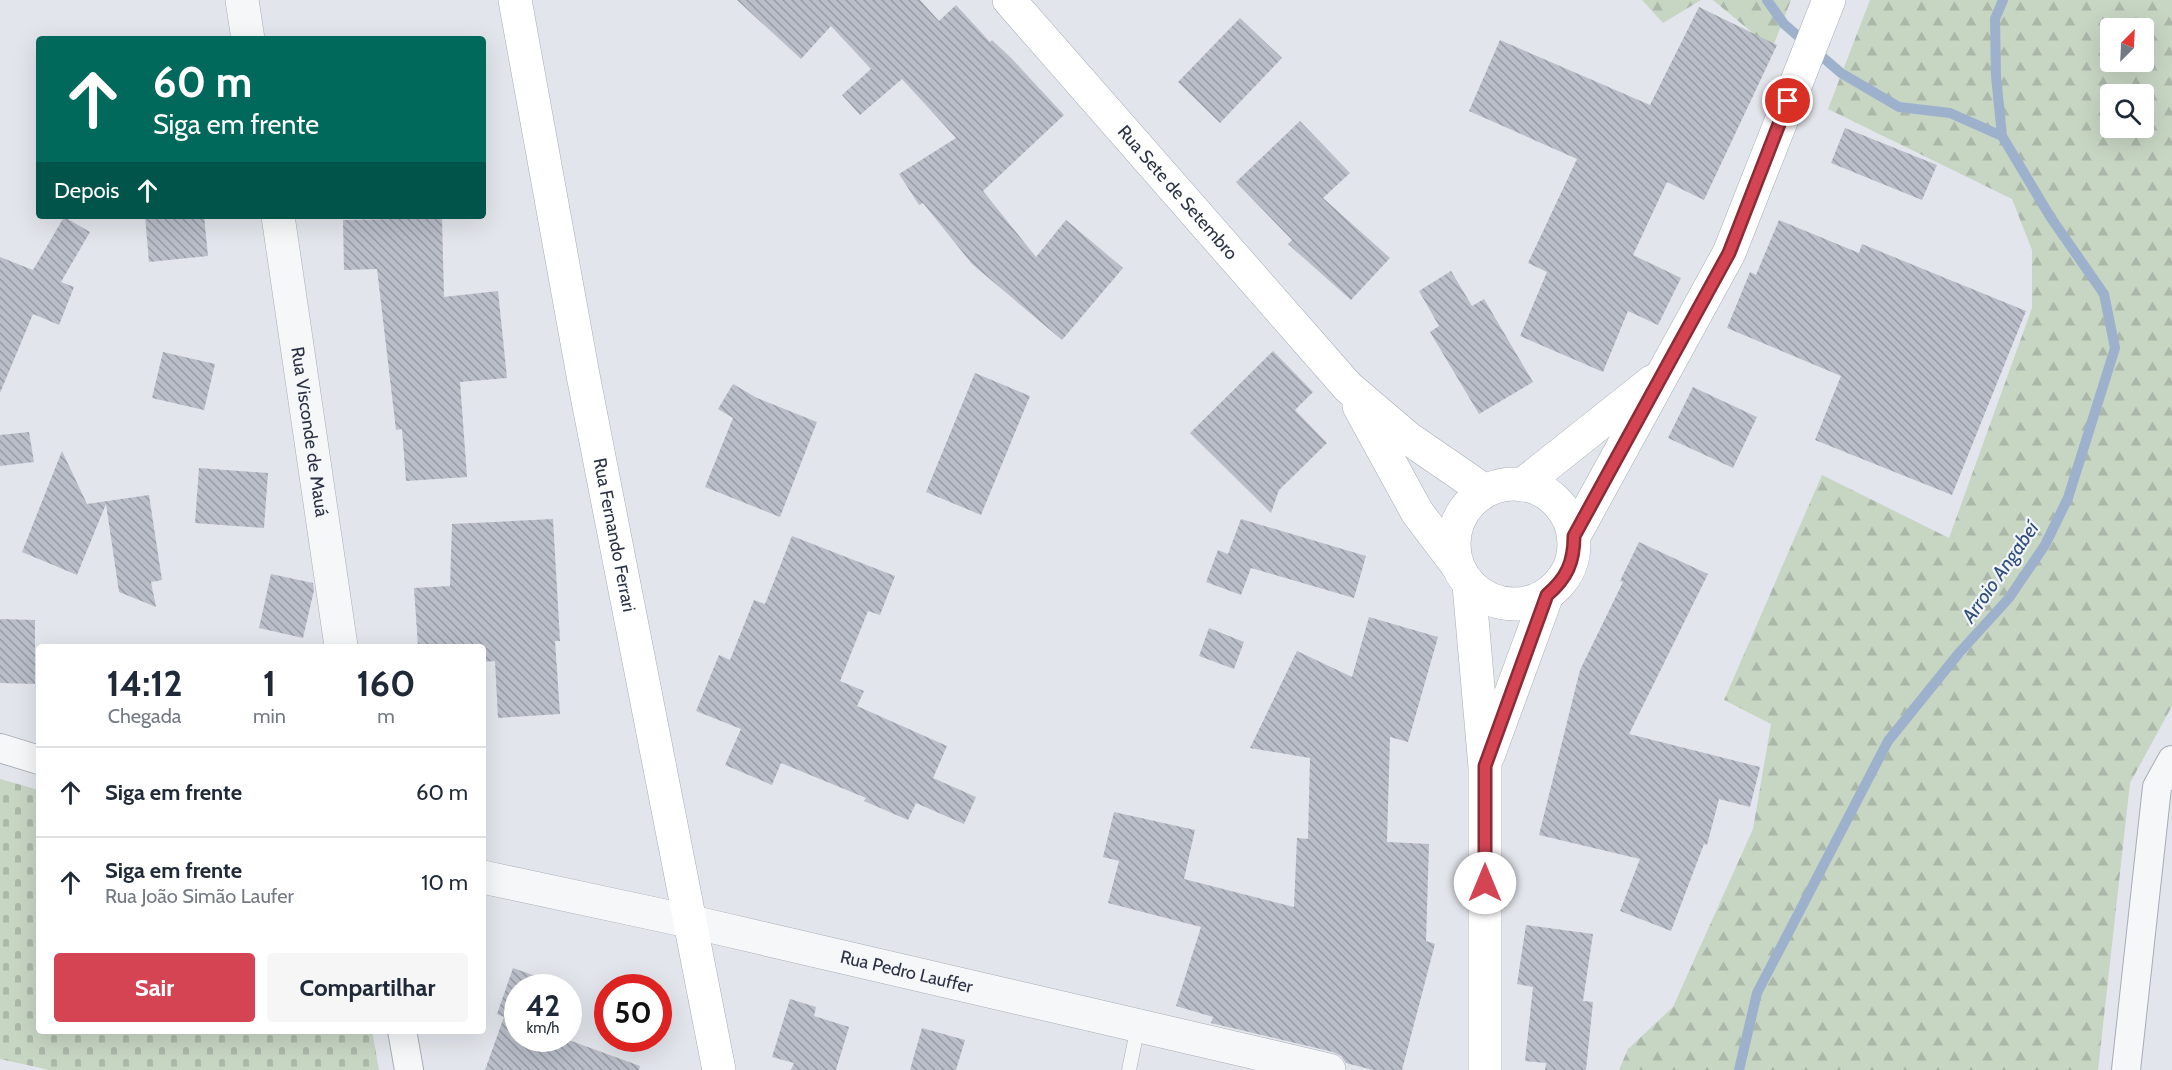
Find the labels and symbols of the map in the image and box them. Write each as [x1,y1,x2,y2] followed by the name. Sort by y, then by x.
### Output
[2100,18,2154,72] north arrow
[1762,75,1813,126] pin
[1113,121,1242,264] street label: Rua Sete de Setembro
[286,345,333,519] street label: Rua Visconde de Mauá
[588,456,640,614] street label: Rua Fernando Ferrari
[1956,515,2045,628] water label: Arroio Angabeí
[1453,851,1517,915] position arrow
[838,946,975,998] street label: Rua Pedro Lauffer
[594,974,672,1052] speed limit sign: 50

